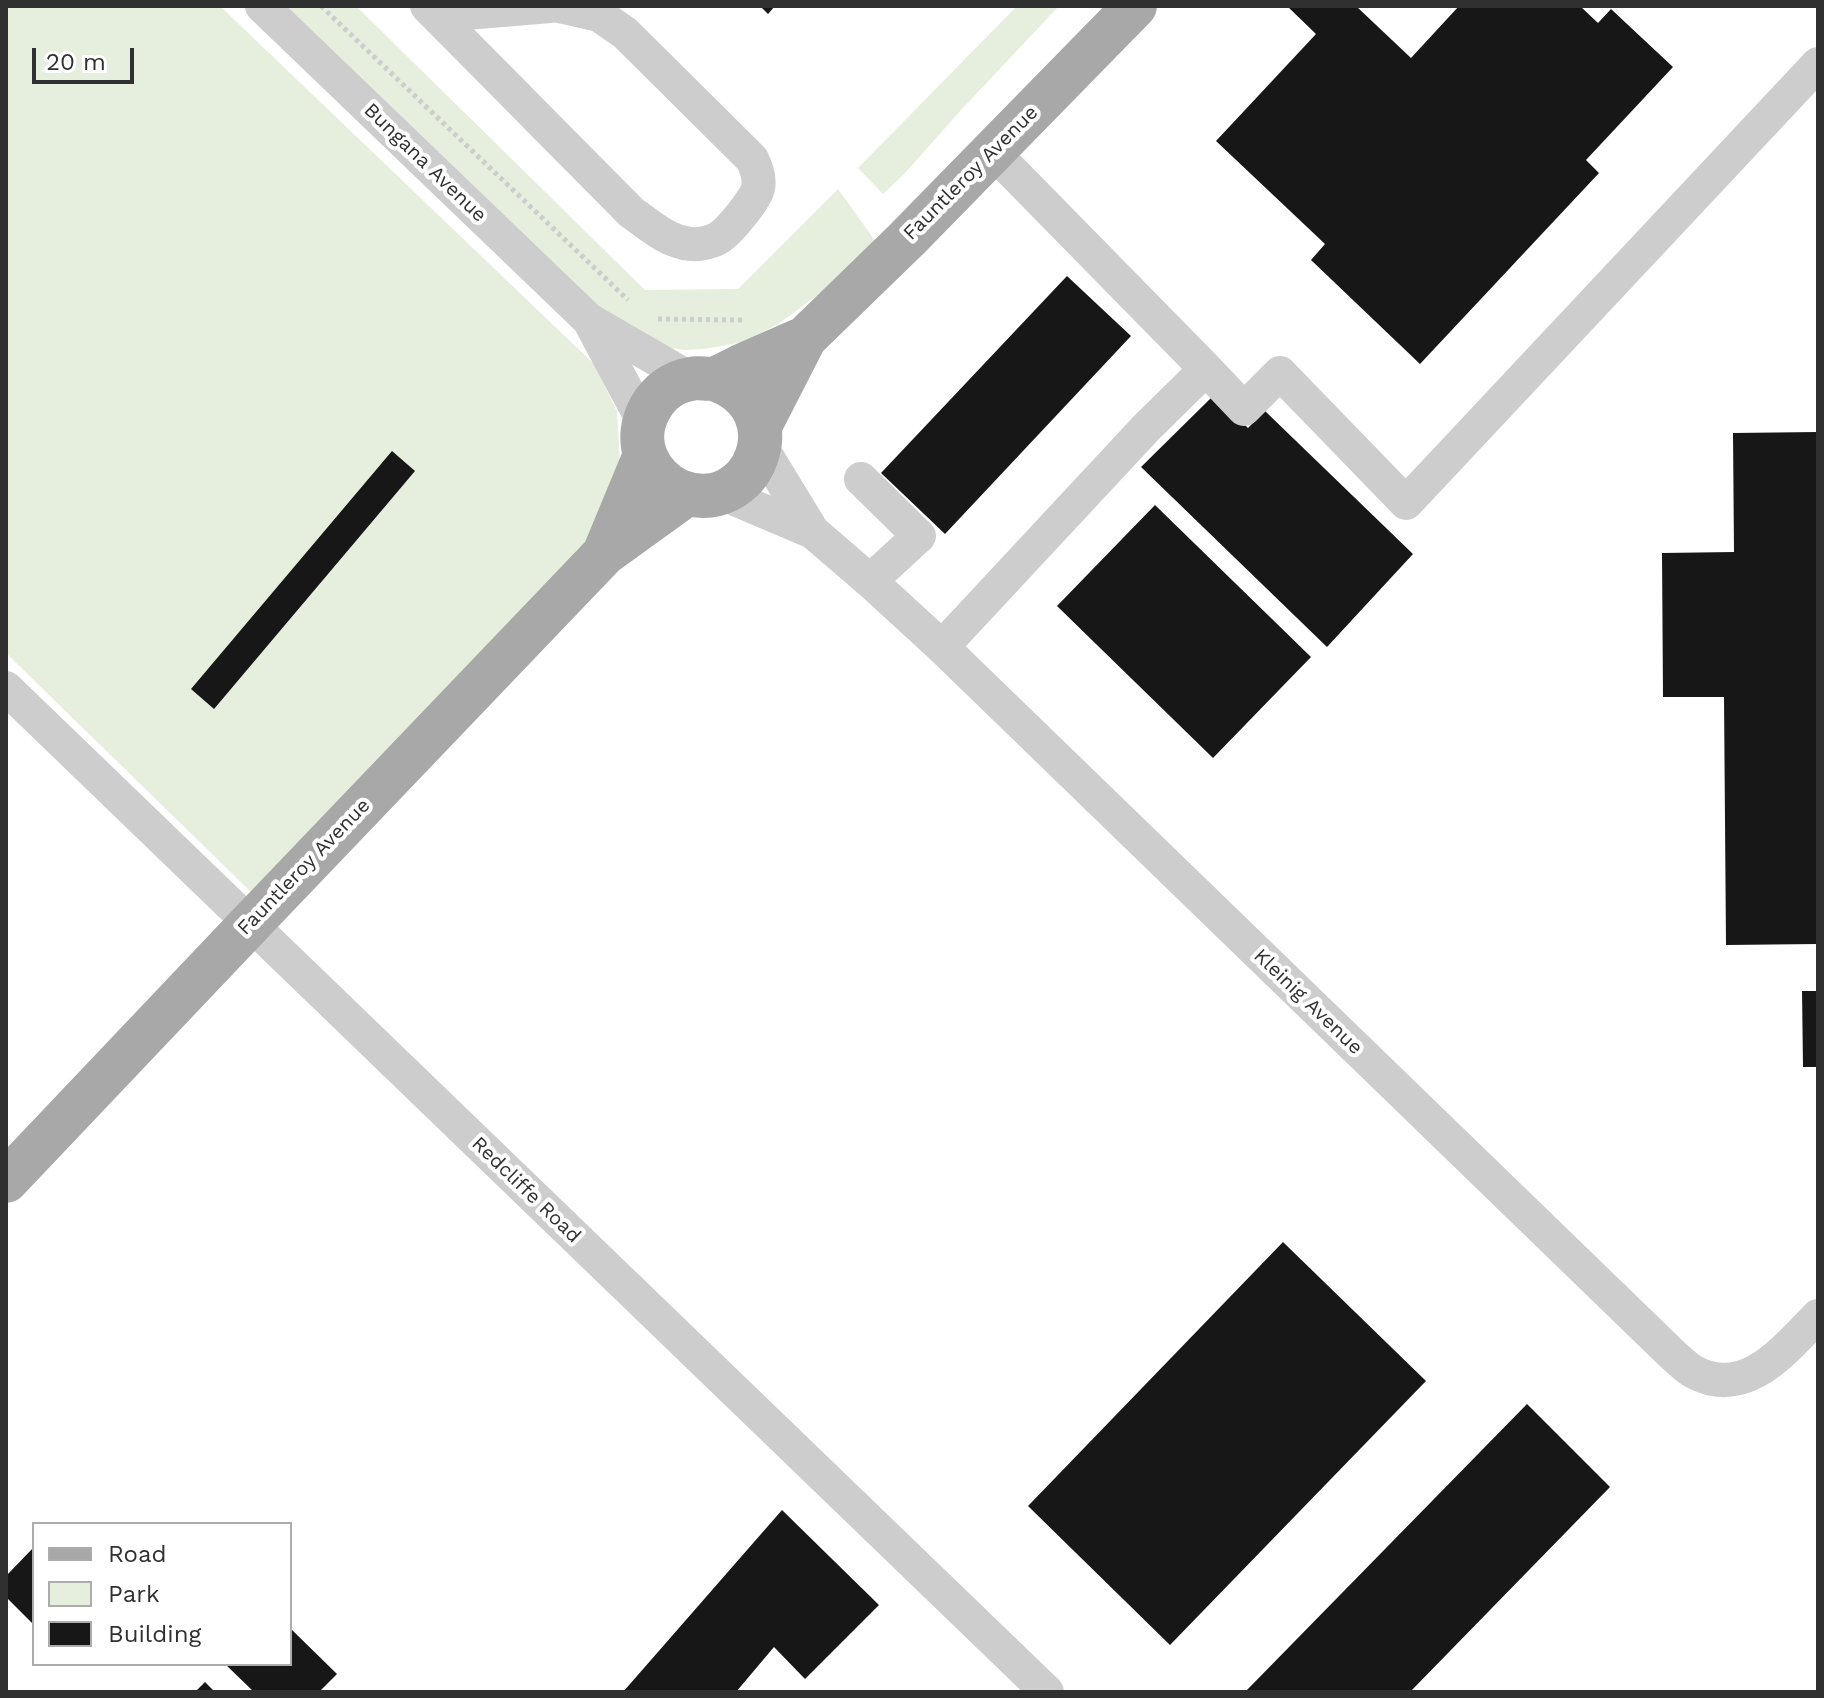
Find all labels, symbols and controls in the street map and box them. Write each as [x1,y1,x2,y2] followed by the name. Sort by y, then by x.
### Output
[36,32,138,82] scale bar
[46,48,106,76] text: 20 m
[359,98,491,228] street label: Bungana Avenue
[899,101,1043,245] street label: Fauntleroy Avenue
[233,794,375,940] street label: Fauntleroy Avenue
[1249,944,1367,1060] street label: Kleinig Avenue
[466,1132,586,1248] street label: Redcliffe Road
[32,1522,292,1666] legend
[108,1540,167,1568] text: Road
[108,1580,160,1608] text: Park
[108,1620,201,1648] text: Building

